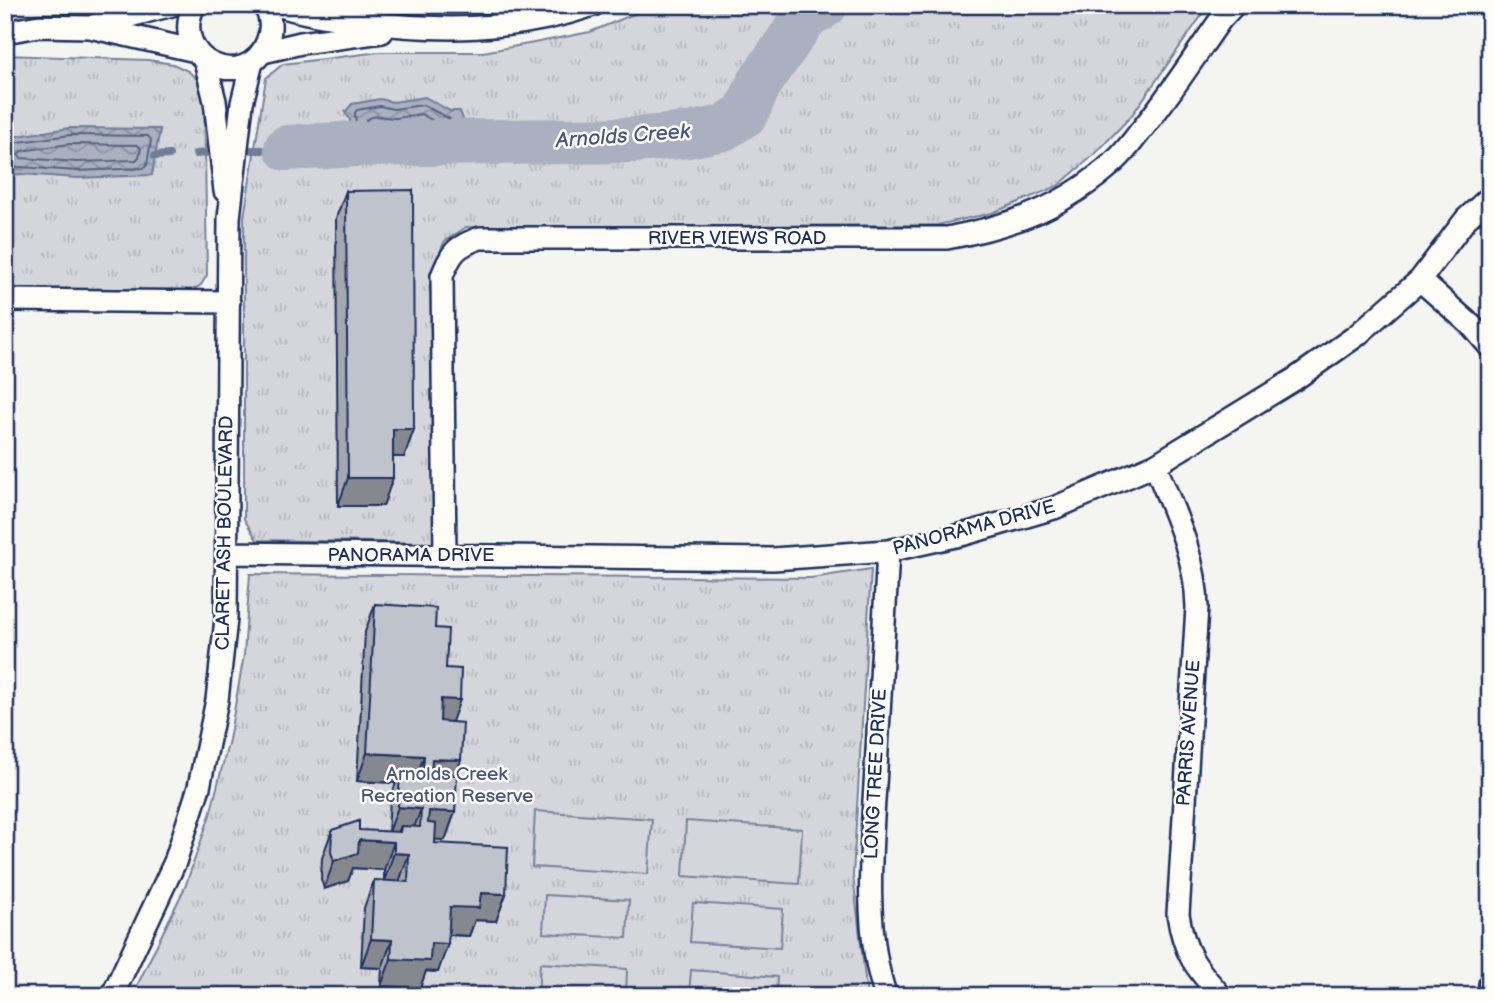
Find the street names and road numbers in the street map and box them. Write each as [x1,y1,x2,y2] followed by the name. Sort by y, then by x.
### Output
[648,227,826,250] street label: RIVER VIEWS ROAD
[211,415,239,651] street label: CLARET ASH BOULEVARD
[890,495,1058,561] street label: PANORAMA DRIVE
[328,544,494,567] street label: PANORAMA DRIVE
[1172,659,1206,807] street label: PARRIS AVENUE
[860,688,892,860] street label: LONG TREE DRIVE

